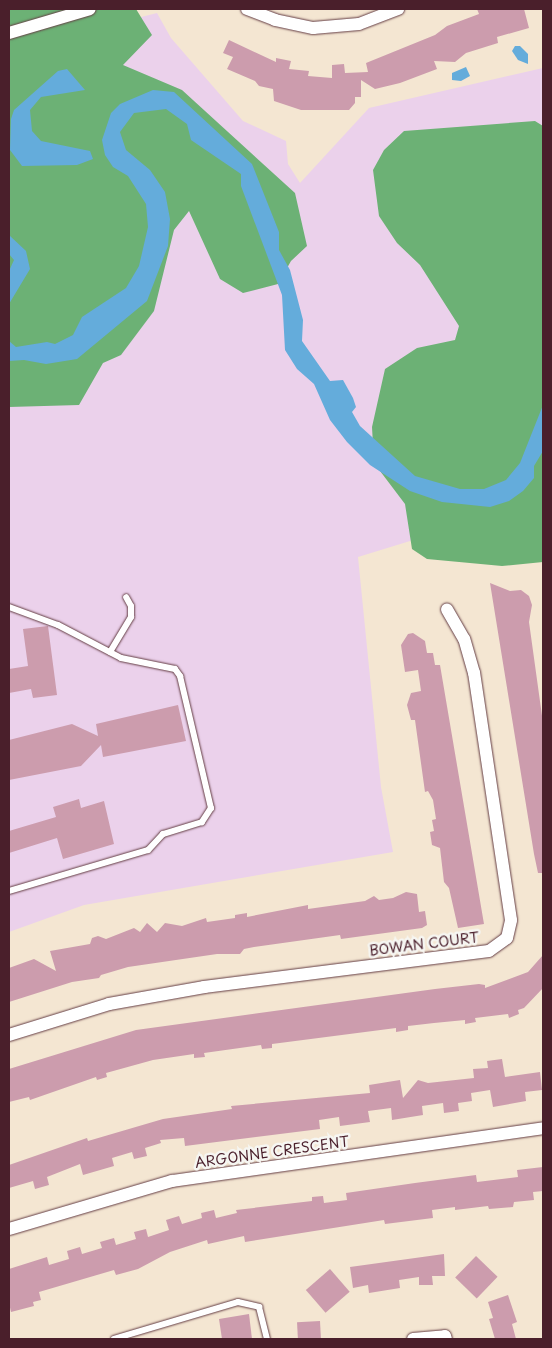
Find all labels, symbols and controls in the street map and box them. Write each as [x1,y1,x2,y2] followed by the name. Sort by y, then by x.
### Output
[368,929,480,959] street label: BOWAN COURT
[193,1133,351,1171] street label: ARGONNE CRESCENT

